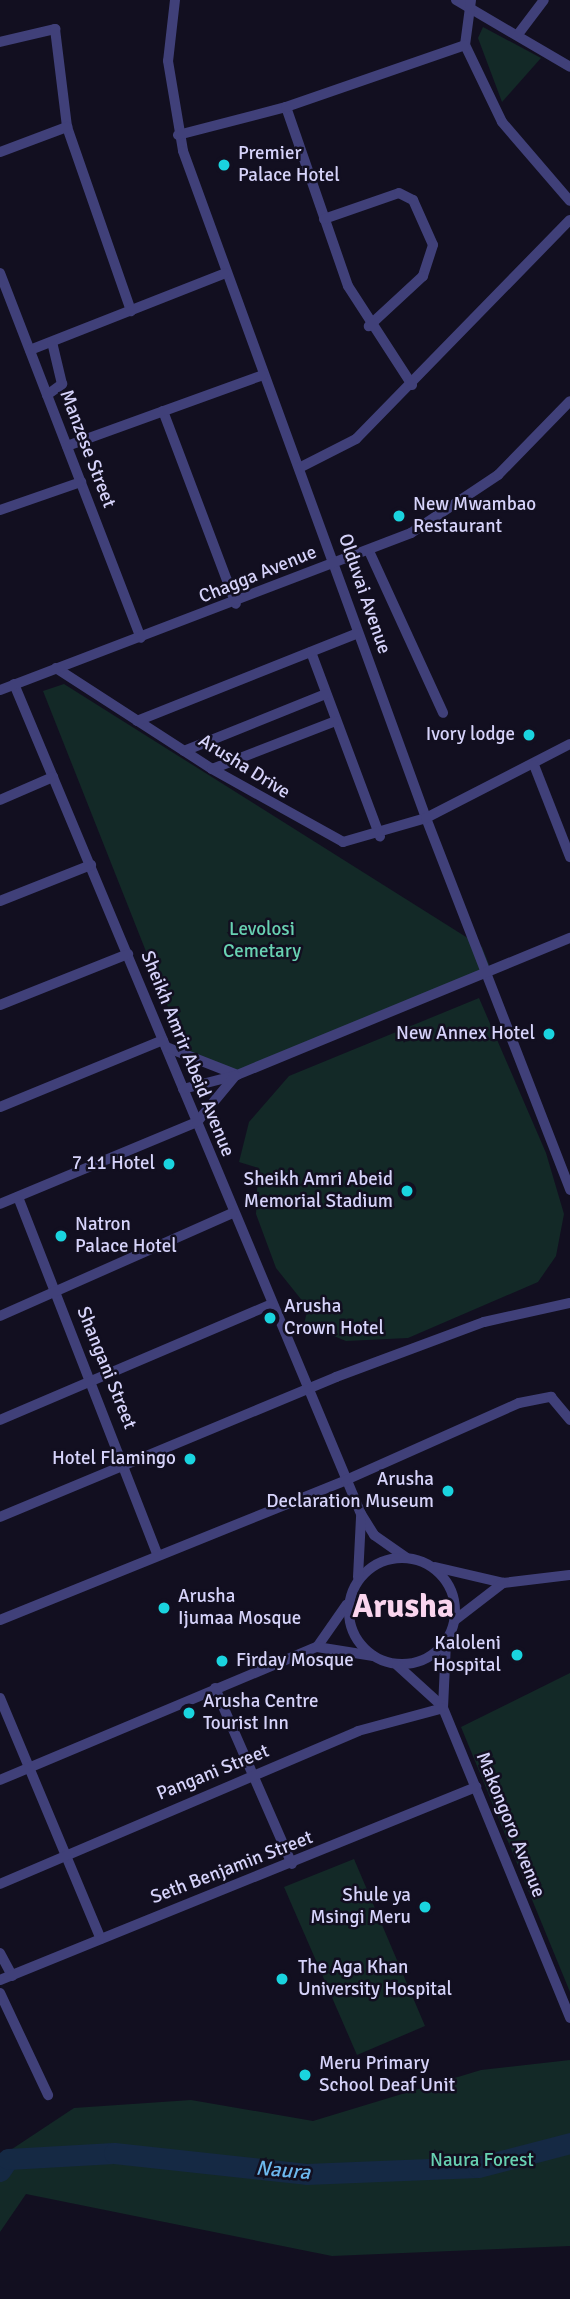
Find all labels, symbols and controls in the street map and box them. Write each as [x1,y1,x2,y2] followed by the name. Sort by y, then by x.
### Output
[238,143,340,187] place label: Premier Palace Hotel
[216,157,232,173] marker: Premier Palace Hotel
[54,387,120,511] street label: Manzese Street
[413,494,536,538] place label: New Mwambao Restaurant
[391,508,407,524] marker: New Mwambao Restaurant
[333,531,395,657] street label: Olduvai Avenue
[196,541,320,609] street label: Chagga Avenue
[426,724,515,746] place label: Ivory lodge
[521,727,537,743] marker: Ivory lodge
[194,730,294,804] street label: Arusha Drive
[223,919,301,963] park label: Levolosi Cemetary
[135,948,239,1160] street label: Sheikh Amrir Abeid Avenue
[396,1023,535,1045] place label: New Annex Hotel
[541,1026,557,1042] marker: New Annex Hotel
[72,1153,155,1175] place label: 7 11 Hotel
[161,1156,177,1172] marker: 7 11 Hotel
[244,1169,393,1213] place label: Sheikh Amri Abeid Memorial Stadium
[399,1183,415,1199] marker: Sheikh Amri Abeid Memorial Stadium
[75,1214,177,1258] place label: Natron Palace Hotel
[53,1228,69,1244] marker: Natron Palace Hotel
[284,1296,384,1340] place label: Arusha Crown Hotel
[71,1304,141,1432] street label: Shangani Street
[262,1310,278,1326] marker: Arusha Crown Hotel
[52,1448,176,1470] place label: Hotel Flamingo
[182,1451,198,1467] marker: Hotel Flamingo
[266,1469,434,1513] place label: Arusha Declaration Museum
[440,1483,456,1499] marker: Arusha Declaration Museum
[178,1586,301,1630] place label: Arusha Ijumaa Mosque
[352,1587,454,1627] district label: Arusha
[156,1600,172,1616] marker: Arusha Ijumaa Mosque
[433,1633,501,1677] place label: Kaloleni Hospital
[507,1645,527,1665] marker: Kaloleni Hospital
[236,1650,354,1672] place label: Firday Mosque
[214,1653,230,1669] marker: Firday Mosque
[203,1691,318,1735] place label: Arusha Centre Tourist Inn
[181,1705,197,1721] marker: Arusha Centre Tourist Inn
[153,1740,273,1806] street label: Pangani Street
[471,1749,549,1901] street label: Makongoro Avenue
[148,1827,316,1909] street label: Seth Benjamin Street
[310,1885,411,1929] place label: Shule ya Msingi Meru
[417,1899,433,1915] marker: Shule ya Msingi Meru
[298,1957,452,2001] place label: The Aga Khan University Hospital
[272,1969,292,1989] marker: The Aga Khan University Hospital
[319,2053,455,2097] place label: Meru Primary School Deaf Unit
[297,2067,313,2083] marker: Meru Primary School Deaf Unit
[430,2150,534,2172] park label: Naura Forest
[255,2155,311,2185] water label: Naura

